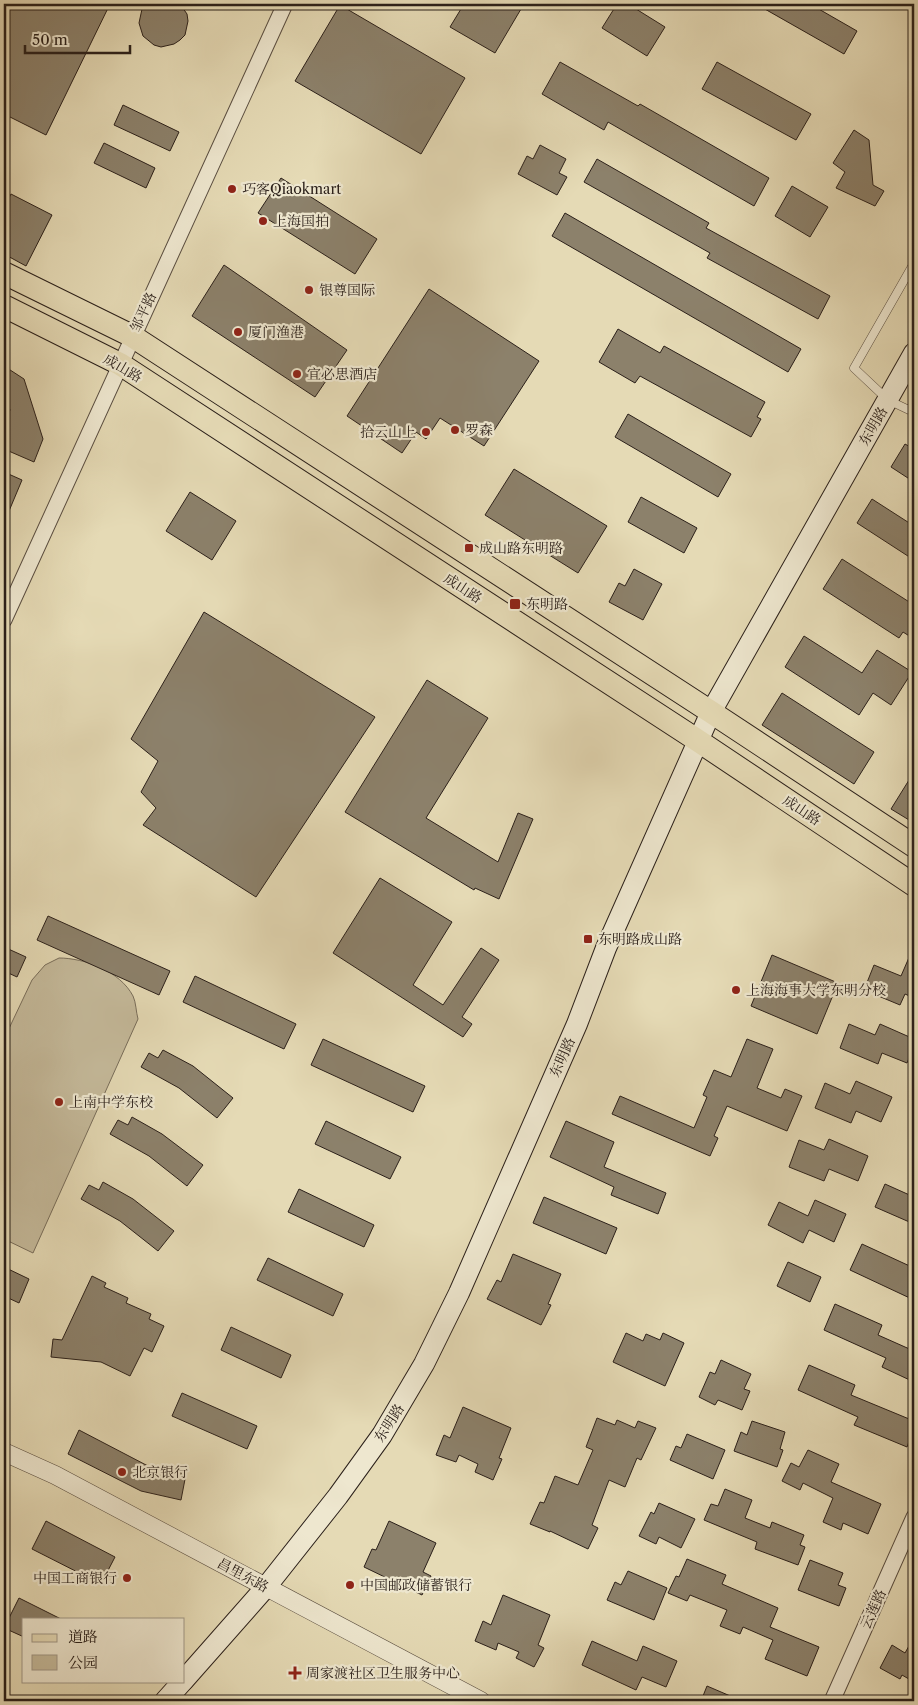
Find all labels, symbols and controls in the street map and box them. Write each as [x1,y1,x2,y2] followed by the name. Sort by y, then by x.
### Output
[25,22,130,54] scale bar
[32,30,68,49] text: 50 m
[242,180,341,198] place label: 巧客Qiaokmart
[226,183,238,195] marker: 巧客Qiaokmart
[273,212,329,230] place label: 上海国拍
[257,215,269,227] marker: 上海国拍
[319,281,375,299] place label: 银尊国际
[303,284,315,296] marker: 银尊国际
[126,289,160,335] street label: 邹平路
[248,323,304,341] place label: 厦门渔港
[232,326,244,338] marker: 厦门渔港
[100,350,146,386] street label: 成山路
[307,365,377,383] place label: 宜必思酒店
[291,368,303,380] marker: 宜必思酒店
[855,403,891,449] street label: 东明路
[465,421,493,439] place label: 罗森
[360,423,416,441] place label: 拾云山上
[449,424,461,436] marker: 罗森
[420,426,432,438] marker: 拾云山上
[479,539,563,557] place label: 成山路东明路
[463,542,475,554] marker: 成山路东明路
[440,569,486,607] street label: 成山路
[526,595,568,613] place label: 东明路
[508,597,522,611] marker: 东明路
[780,791,824,829] street label: 成山路
[598,930,682,948] place label: 东明路成山路
[582,933,594,945] marker: 东明路成山路
[746,981,886,999] place label: 上海海事大学东明分校
[730,984,742,996] marker: 上海海事大学东明分校
[545,1034,579,1080] street label: 东明路
[69,1093,153,1111] place label: 上南中学东校
[53,1096,65,1108] marker: 上南中学东校
[370,1400,408,1446] street label: 东明路
[132,1463,188,1481] place label: 北京银行
[116,1466,128,1478] marker: 北京银行
[214,1554,272,1596] street label: 昌里东路
[33,1569,117,1587] place label: 中国工商银行
[121,1572,133,1584] marker: 中国工商银行
[360,1576,472,1594] place label: 中国邮政储蓄银行
[344,1579,356,1591] marker: 中国邮政储蓄银行
[856,1586,890,1632] street label: 云莲路
[22,1618,185,1682] legend
[68,1627,98,1646] text: 道路
[68,1653,98,1672] text: 公园
[306,1664,460,1682] place label: 周家渡社区卫生服务中心
[288,1666,302,1680] marker: 周家渡社区卫生服务中心

